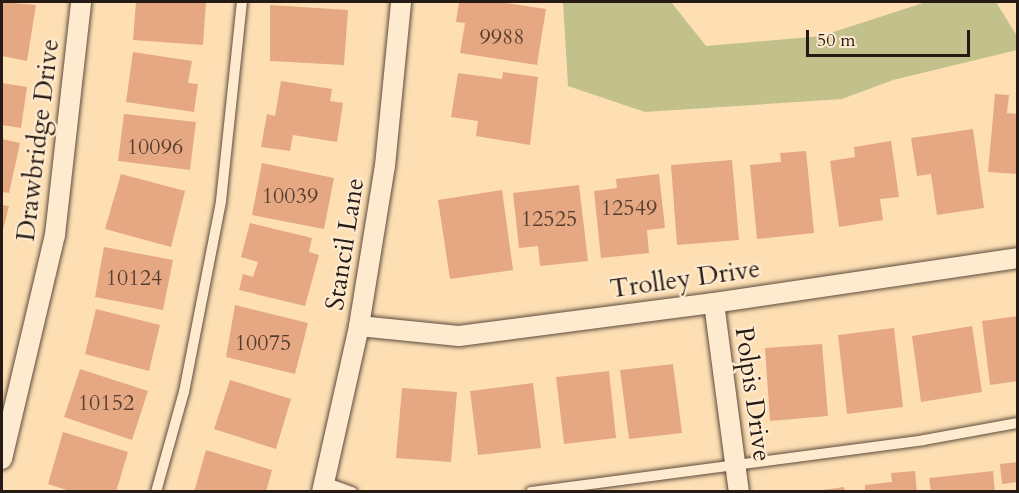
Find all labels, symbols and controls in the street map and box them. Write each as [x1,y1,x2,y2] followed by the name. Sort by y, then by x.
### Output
[809,18,972,56] scale bar
[479,25,525,51] house number: 9988
[817,28,856,53] text: 50 m
[10,37,66,243] street label: Drawbridge Drive
[127,135,183,161] house number: 10096
[319,176,371,312] street label: Stancil Lane
[262,184,318,210] house number: 10039
[601,196,657,222] house number: 12549
[521,207,577,233] house number: 12525
[608,253,762,305] street label: Trolley Drive
[106,266,162,292] house number: 10124
[728,325,778,463] street label: Polpis Drive
[235,331,291,357] house number: 10075
[78,391,134,417] house number: 10152

